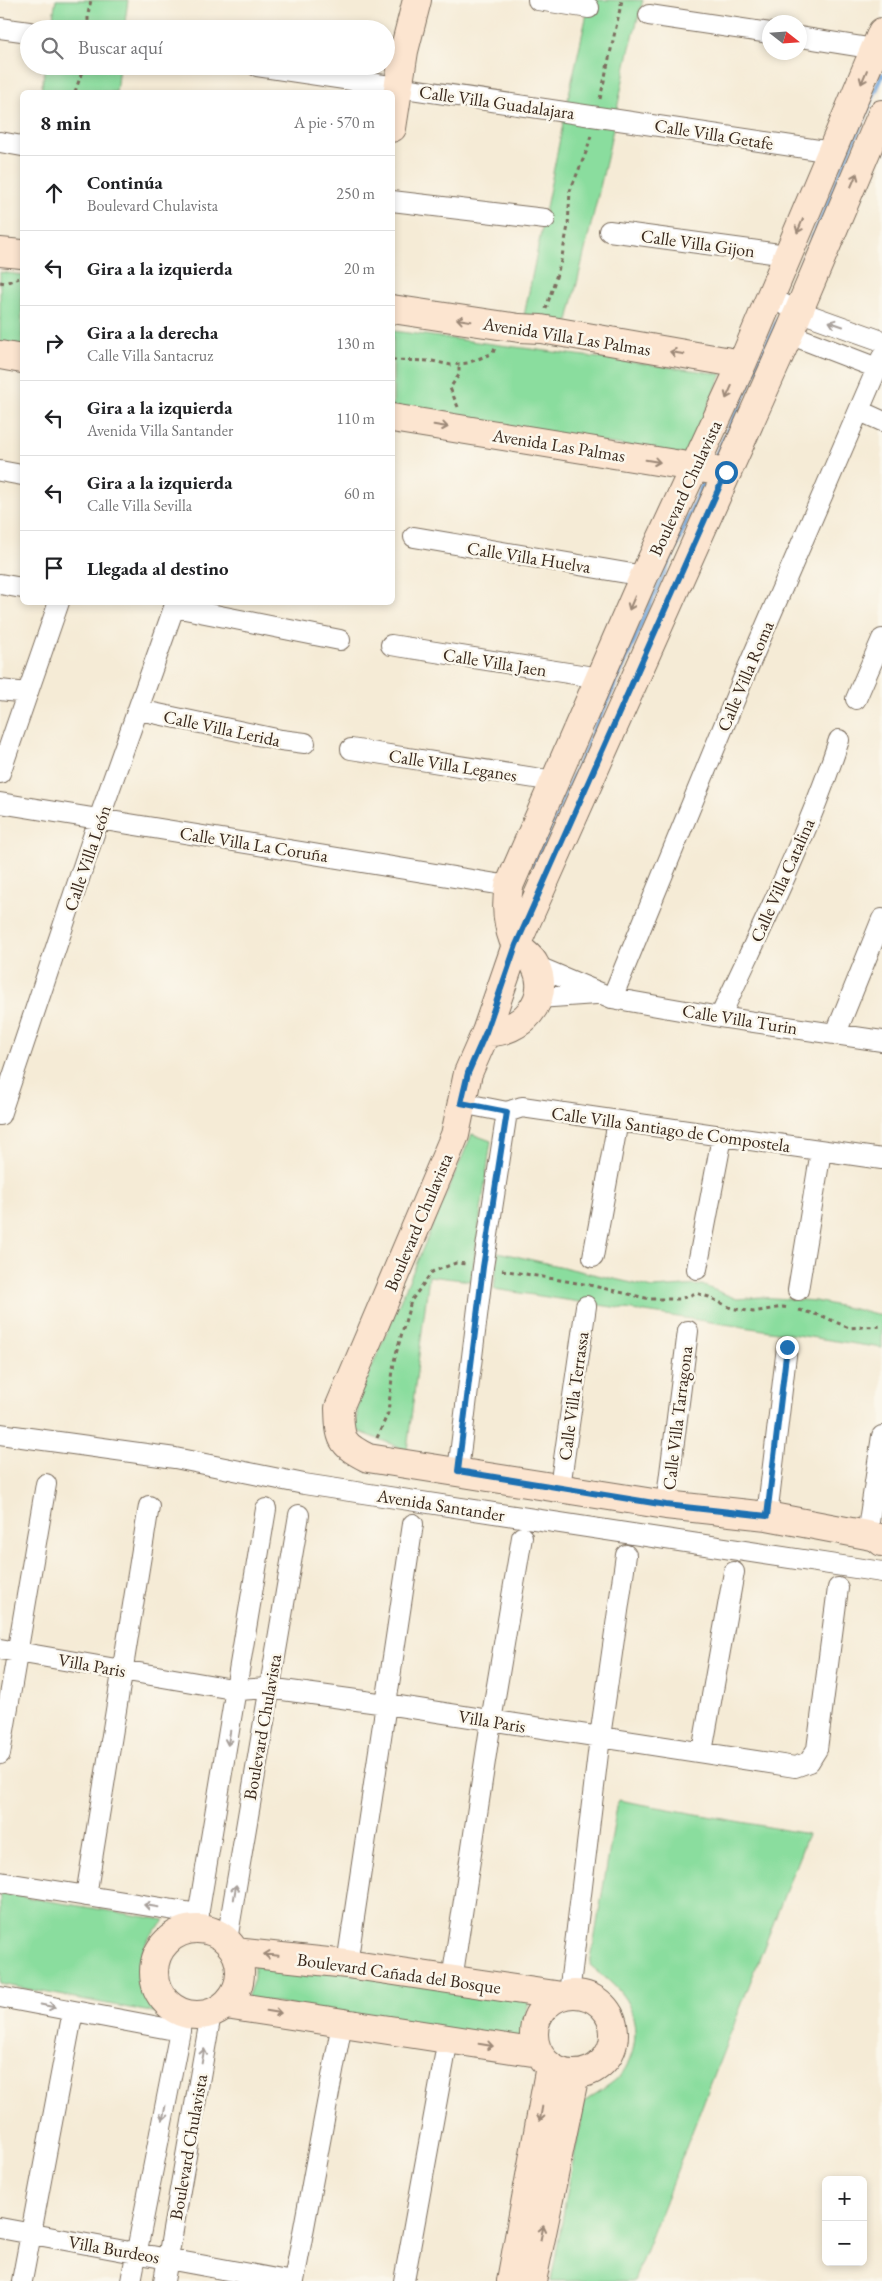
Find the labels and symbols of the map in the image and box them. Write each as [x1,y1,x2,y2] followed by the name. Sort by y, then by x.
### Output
[762,15,807,60] north arrow
[858,69,868,84] one-way arrow
[418,80,577,124] street label: Calle Villa Guadalajara
[653,113,775,155] street label: Calle Villa Getafe
[850,173,859,188] one-way arrow
[794,218,804,233] one-way arrow
[640,224,757,262] street label: Calle Villa Gijon
[480,311,653,361] street label: Avenida Villa Las Palmas
[457,314,473,324] one-way arrow
[828,319,844,329] one-way arrow
[669,347,685,357] one-way arrow
[724,384,734,399] one-way arrow
[643,416,727,560] street label: Boulevard Chulavista
[432,421,448,431] one-way arrow
[490,423,627,467] street label: Avenida Las Palmas
[644,456,660,466] one-way arrow
[715,461,738,484] route start
[465,536,593,578] street label: Calle Villa Huelva
[627,595,637,610] one-way arrow
[711,617,779,735] street label: Calle Villa Roma
[442,642,549,682] street label: Calle Villa Jaen
[161,704,283,752] street label: Calle Villa Lerida
[387,743,519,787] street label: Calle Villa Leganes
[58,802,116,914] street label: Calle Villa León
[744,814,820,945] street label: Calle Villa Catalina
[178,821,331,867] street label: Calle Villa La Coruña
[681,999,800,1040] street label: Calle Villa Turin
[550,1101,793,1157] street label: Calle Villa Santiago de Compostela
[379,1149,458,1294] street label: Boulevard Chulavista
[553,1329,594,1462] street label: Calle Villa Terrassa
[776,1336,799,1359] route end
[657,1344,697,1491] street label: Calle Villa Tarragona
[375,1483,507,1526] street label: Avenida Santander
[57,1648,128,1682] street label: Villa Paris
[238,1652,286,1802] street label: Boulevard Chulavista
[457,1704,528,1738] street label: Villa Paris
[224,1730,234,1746] one-way arrow
[230,1884,240,1900] one-way arrow
[143,1901,159,1911] one-way arrow
[296,1947,502,1999] street label: Boulevard Cañada del Bosque
[263,1950,279,1960] one-way arrow
[39,2001,55,2011] one-way arrow
[265,2007,281,2017] one-way arrow
[478,2040,494,2050] one-way arrow
[199,2048,209,2064] one-way arrow
[164,2072,212,2222] street label: Boulevard Chulavista
[158,2105,168,2121] one-way arrow
[536,2105,546,2121] one-way arrow
[538,2226,547,2242] one-way arrow
[67,2230,162,2268] street label: Villa Burdeos

